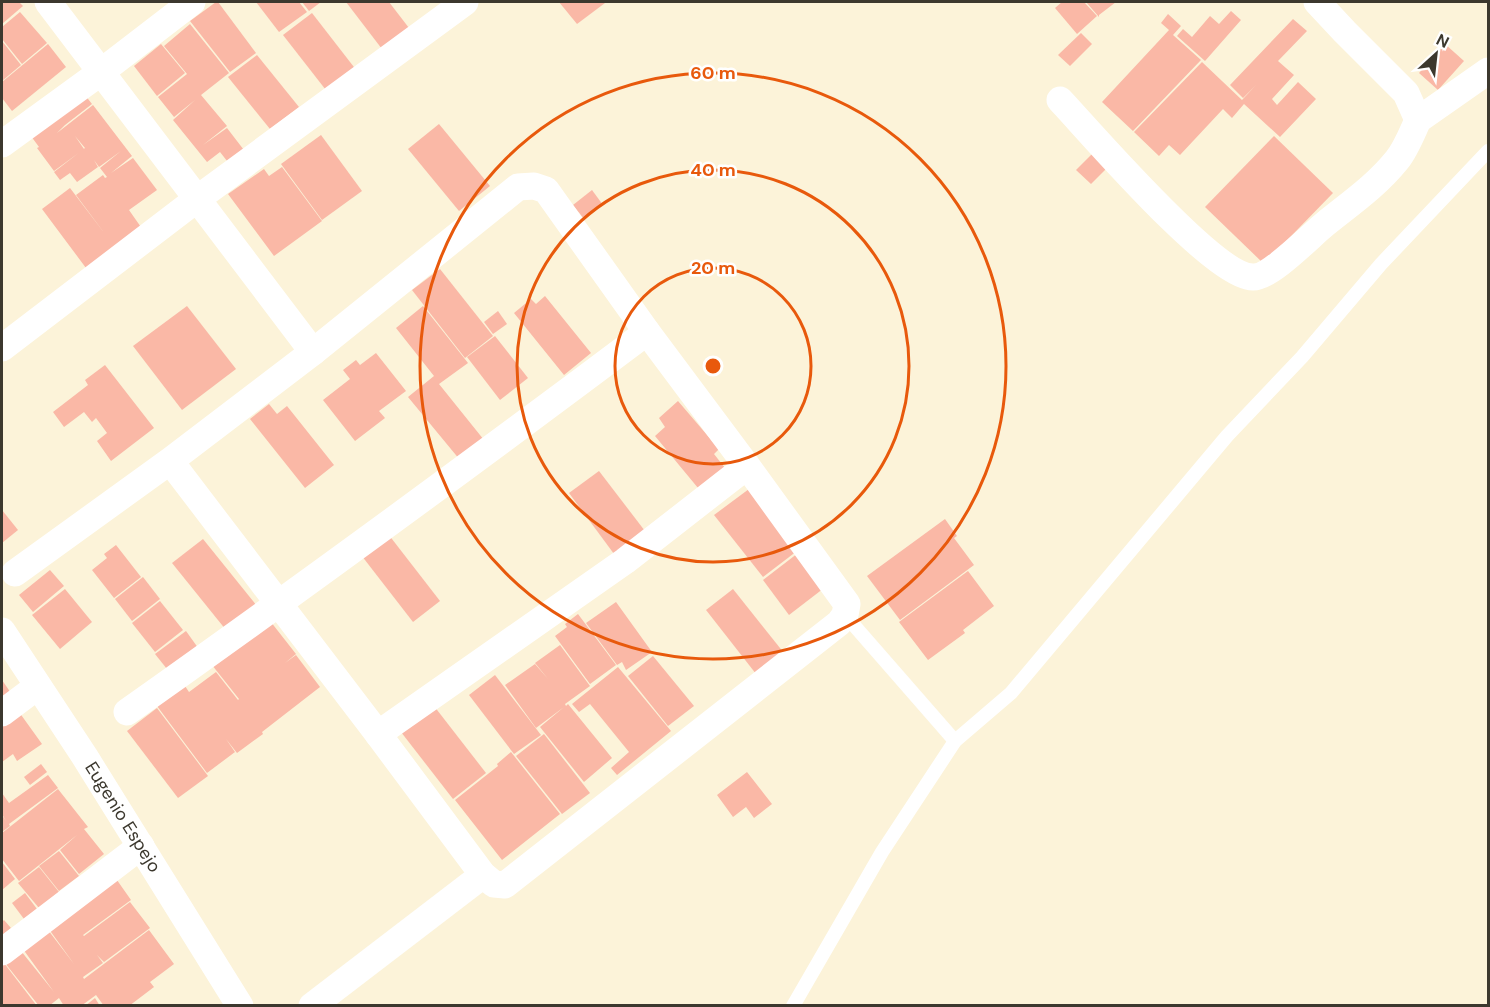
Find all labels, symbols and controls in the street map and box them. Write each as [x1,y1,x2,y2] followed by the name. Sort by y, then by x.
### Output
[1406,24,1466,84] north arrow
[1433,29,1453,53] text: N
[690,61,736,85] text: 60 m
[690,158,736,182] text: 40 m
[691,256,735,280] text: 20 m
[703,356,723,376] centre of rings
[79,757,167,877] street label: Eugenio Espejo

